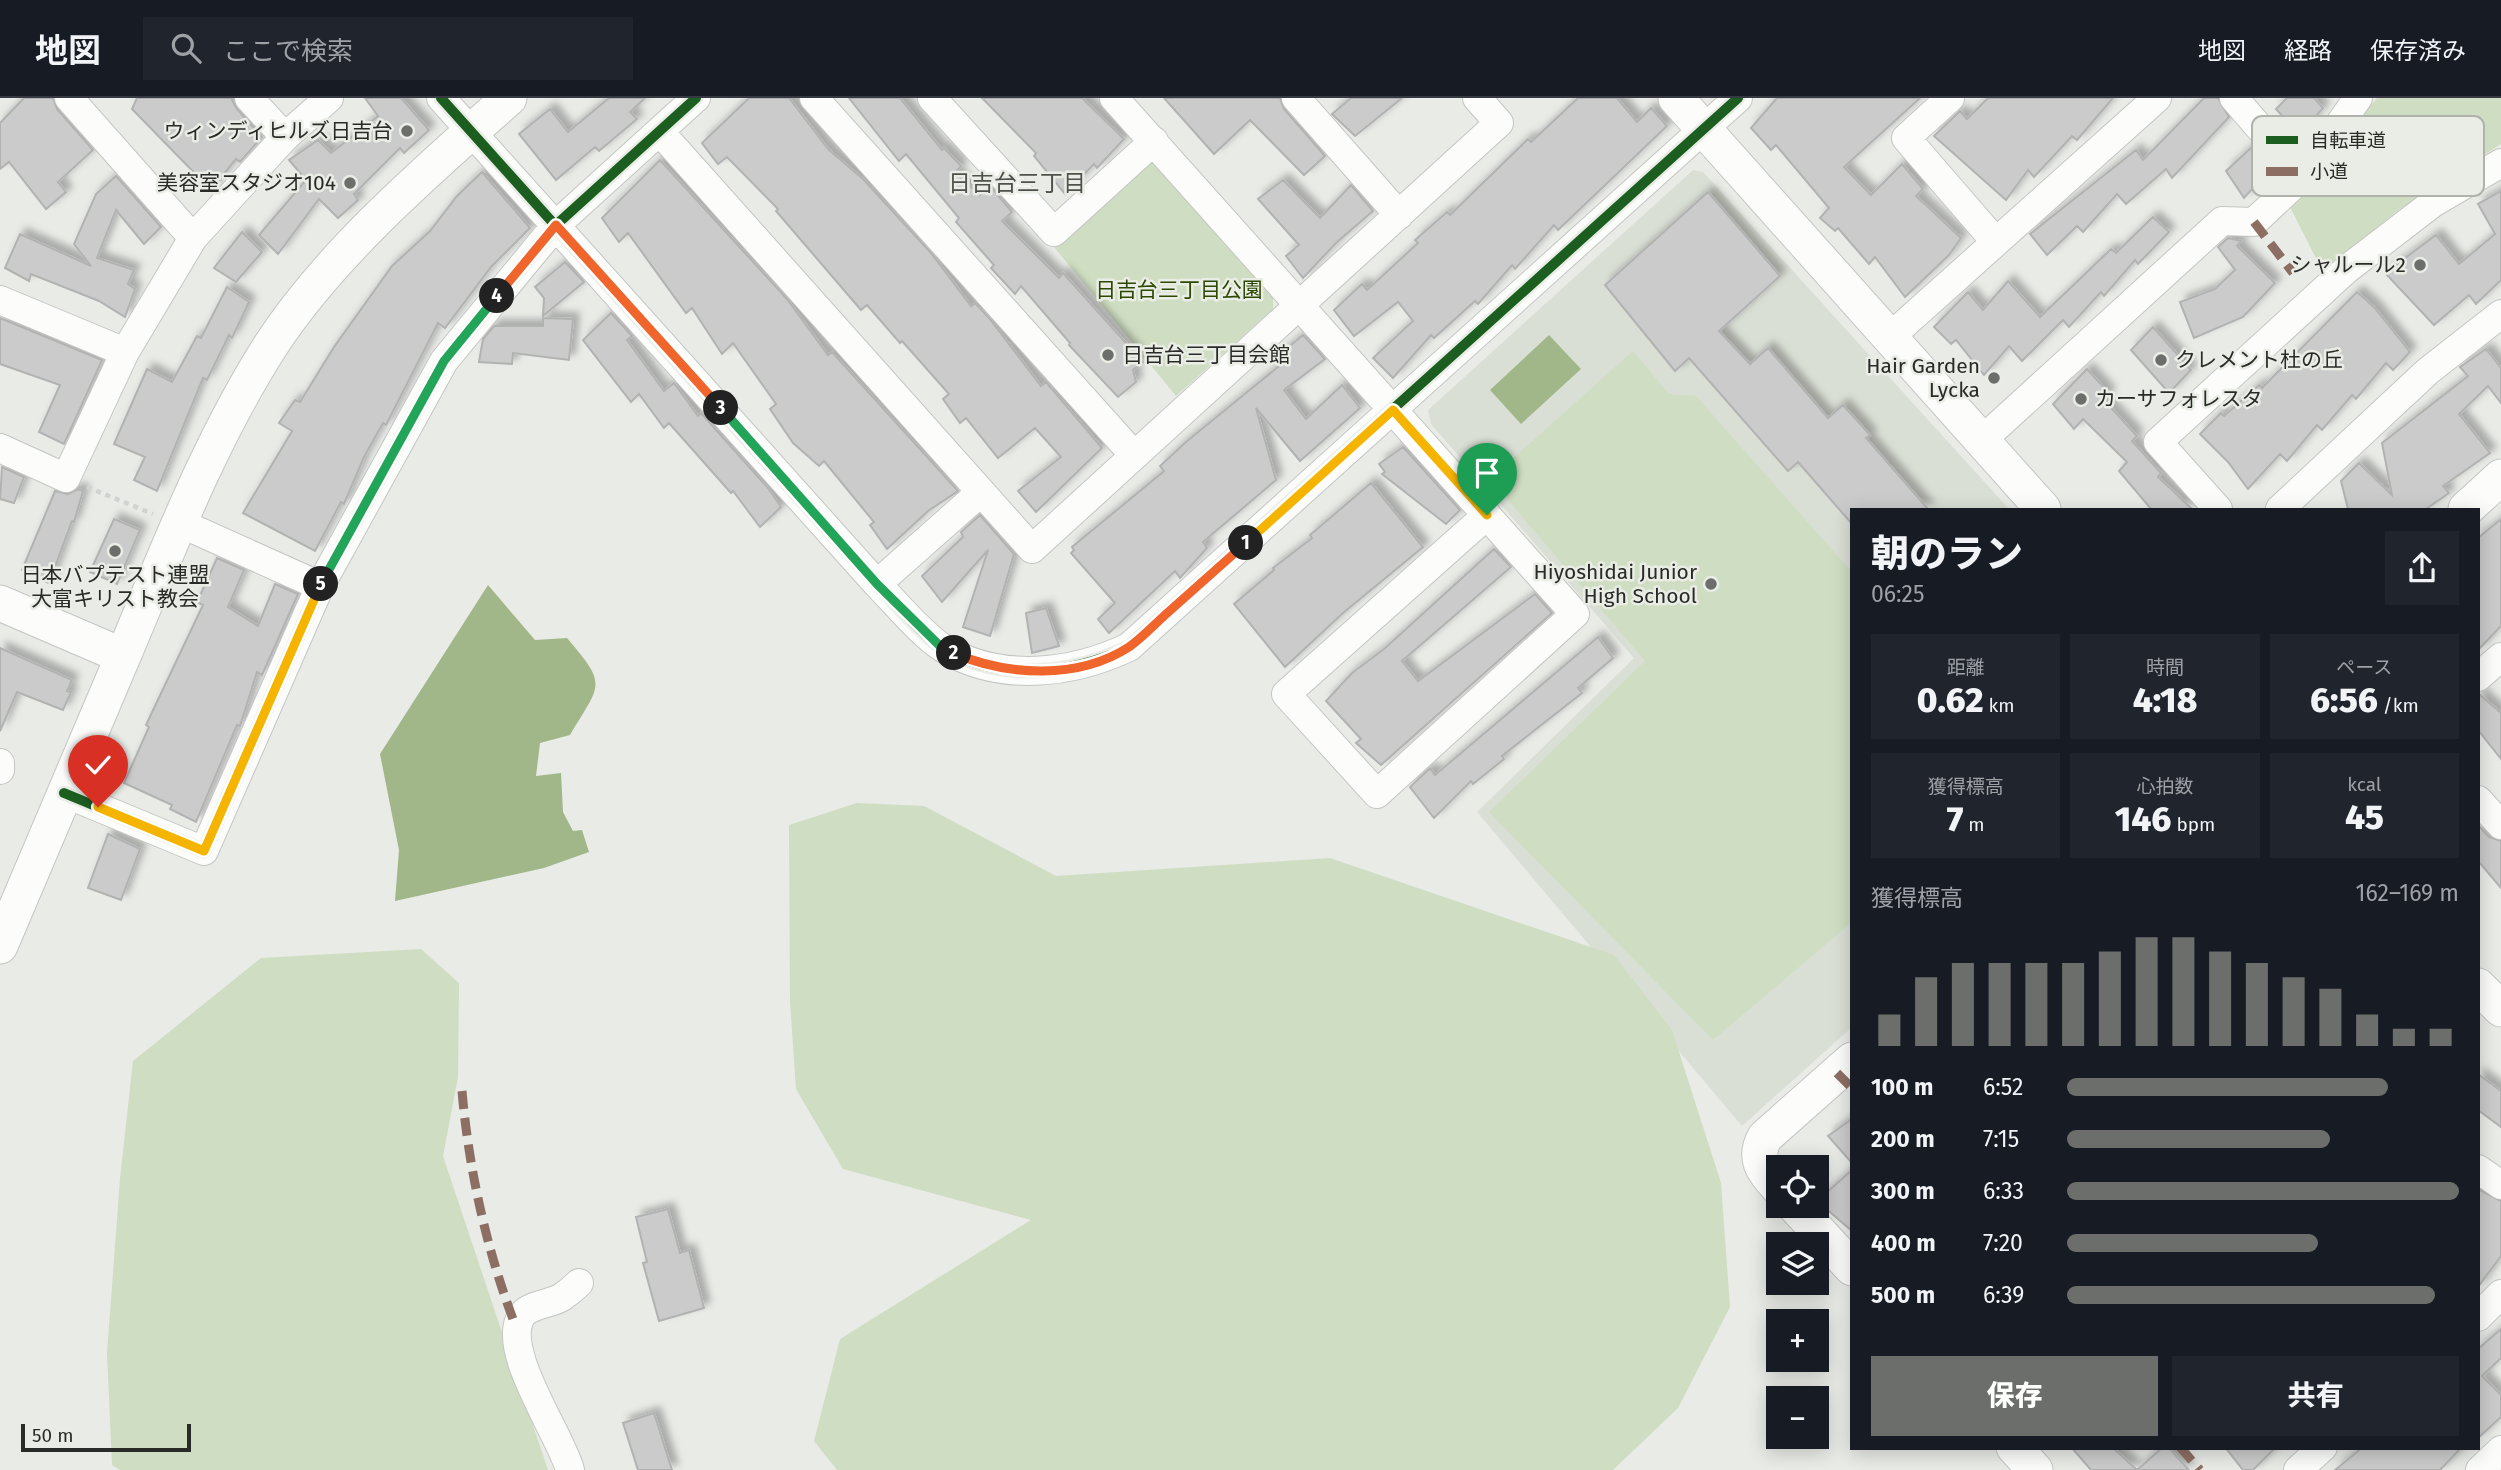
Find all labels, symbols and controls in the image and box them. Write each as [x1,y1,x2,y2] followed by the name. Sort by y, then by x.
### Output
[143,17,633,80] search box
[167,29,205,67] icon: search
[35,31,101,71] text: 地図
[223,36,353,67] text: ここで検索
[2198,37,2246,65] text: 地図
[2284,37,2332,65] text: 経路
[2370,37,2466,65] text: 保存済み
[2252,116,2484,196] legend
[163,118,393,144] place label: ウィンディヒルズ日吉台
[399,123,415,139] marker: ウィンディヒルズ日吉台
[2310,129,2386,152] text: 自転車道
[2310,160,2348,183] text: 小道
[948,169,1086,197] district label: 日吉台三丁目
[157,170,336,196] place label: 美容室スタジオ104
[342,175,358,191] marker: 美容室スタジオ104
[2291,252,2406,278] place label: シャルール2
[2412,257,2428,273] marker: シャルール2
[1095,277,1263,303] park label: 日吉台三丁目公園
[480,278,514,314] pin: 4
[491,284,502,307] text: 4
[1122,342,1290,368] place label: 日吉台三丁目会館
[1100,347,1116,363] marker: 日吉台三丁目会館
[2175,347,2343,373] place label: クレメント杜の丘
[2153,352,2169,368] marker: クレメント杜の丘
[1866,353,1980,403] place label: Hair Garden Lycka
[1986,370,2002,386] marker: Hair Garden Lycka
[2095,386,2263,412] place label: カーサフォレスタ
[704,390,738,426] pin: 3
[2073,391,2089,407] marker: カーサフォレスタ
[716,396,725,419] text: 3
[1457,443,1517,515] pin
[1468,454,1506,492] icon: arrive
[1228,526,1264,560] pin: 1
[1241,531,1250,554] text: 1
[1871,531,2023,577] text: 朝のラン
[2385,531,2459,605] button: share
[107,543,123,559] marker: 日本バプテスト連盟 大富キリスト教会
[1534,559,1697,609] place label: Hiyoshidai Junior High School
[21,562,210,612] place label: 日本バプテスト連盟 大富キリスト教会
[304,566,338,602] pin: 5
[315,572,326,595] text: 5
[1703,576,1719,592] marker: Hiyoshidai Junior High School
[1871,580,1925,608] text: 06:25
[936,636,972,670] pin: 2
[949,641,958,664] text: 2
[1947,656,1985,679] text: 距離
[2146,656,2184,679] text: 時間
[2336,656,2392,679] text: ペース
[1917,679,1984,721] text: 0.62
[2133,679,2197,721] text: 4:18
[2310,679,2378,721] text: 6:56
[1984,694,2015,717] text: km
[2378,694,2419,717] text: /km
[68,735,128,807] pin
[79,746,117,784] icon: check
[2347,773,2381,796] text: kcal
[1928,775,2004,798] text: 獲得標高
[2136,775,2194,798] text: 心拍数
[2345,796,2384,838] text: 45
[1947,798,1963,840] text: 7
[2115,798,2171,840] text: 146
[1963,813,1985,836] text: m
[2171,813,2215,836] text: bpm
[2356,879,2459,907] text: 162–169 m
[1871,884,1963,912] text: 獲得標高
[1871,1073,1933,1101] text: 100 m
[1983,1073,2024,1101] text: 6:52
[1871,1125,1935,1153] text: 200 m
[1983,1125,2019,1153] text: 7:15
[1766,1155,1829,1449] map controls
[1766,1155,1829,1218] button: locate
[1871,1177,1935,1205] text: 300 m
[1983,1177,2024,1205] text: 6:33
[1871,1229,1936,1257] text: 400 m
[1983,1229,2023,1257] text: 7:20
[1766,1232,1829,1295] button: layers
[1871,1281,1935,1309] text: 500 m
[1983,1281,2024,1309] text: 6:39
[1766,1309,1829,1372] button: +
[1871,1356,2158,1436] button: 保存
[2172,1356,2459,1436] button: 共有
[1766,1386,1829,1449] button: −
[21,1421,191,1453] scale bar
[32,1424,73,1447] text: 50 m

